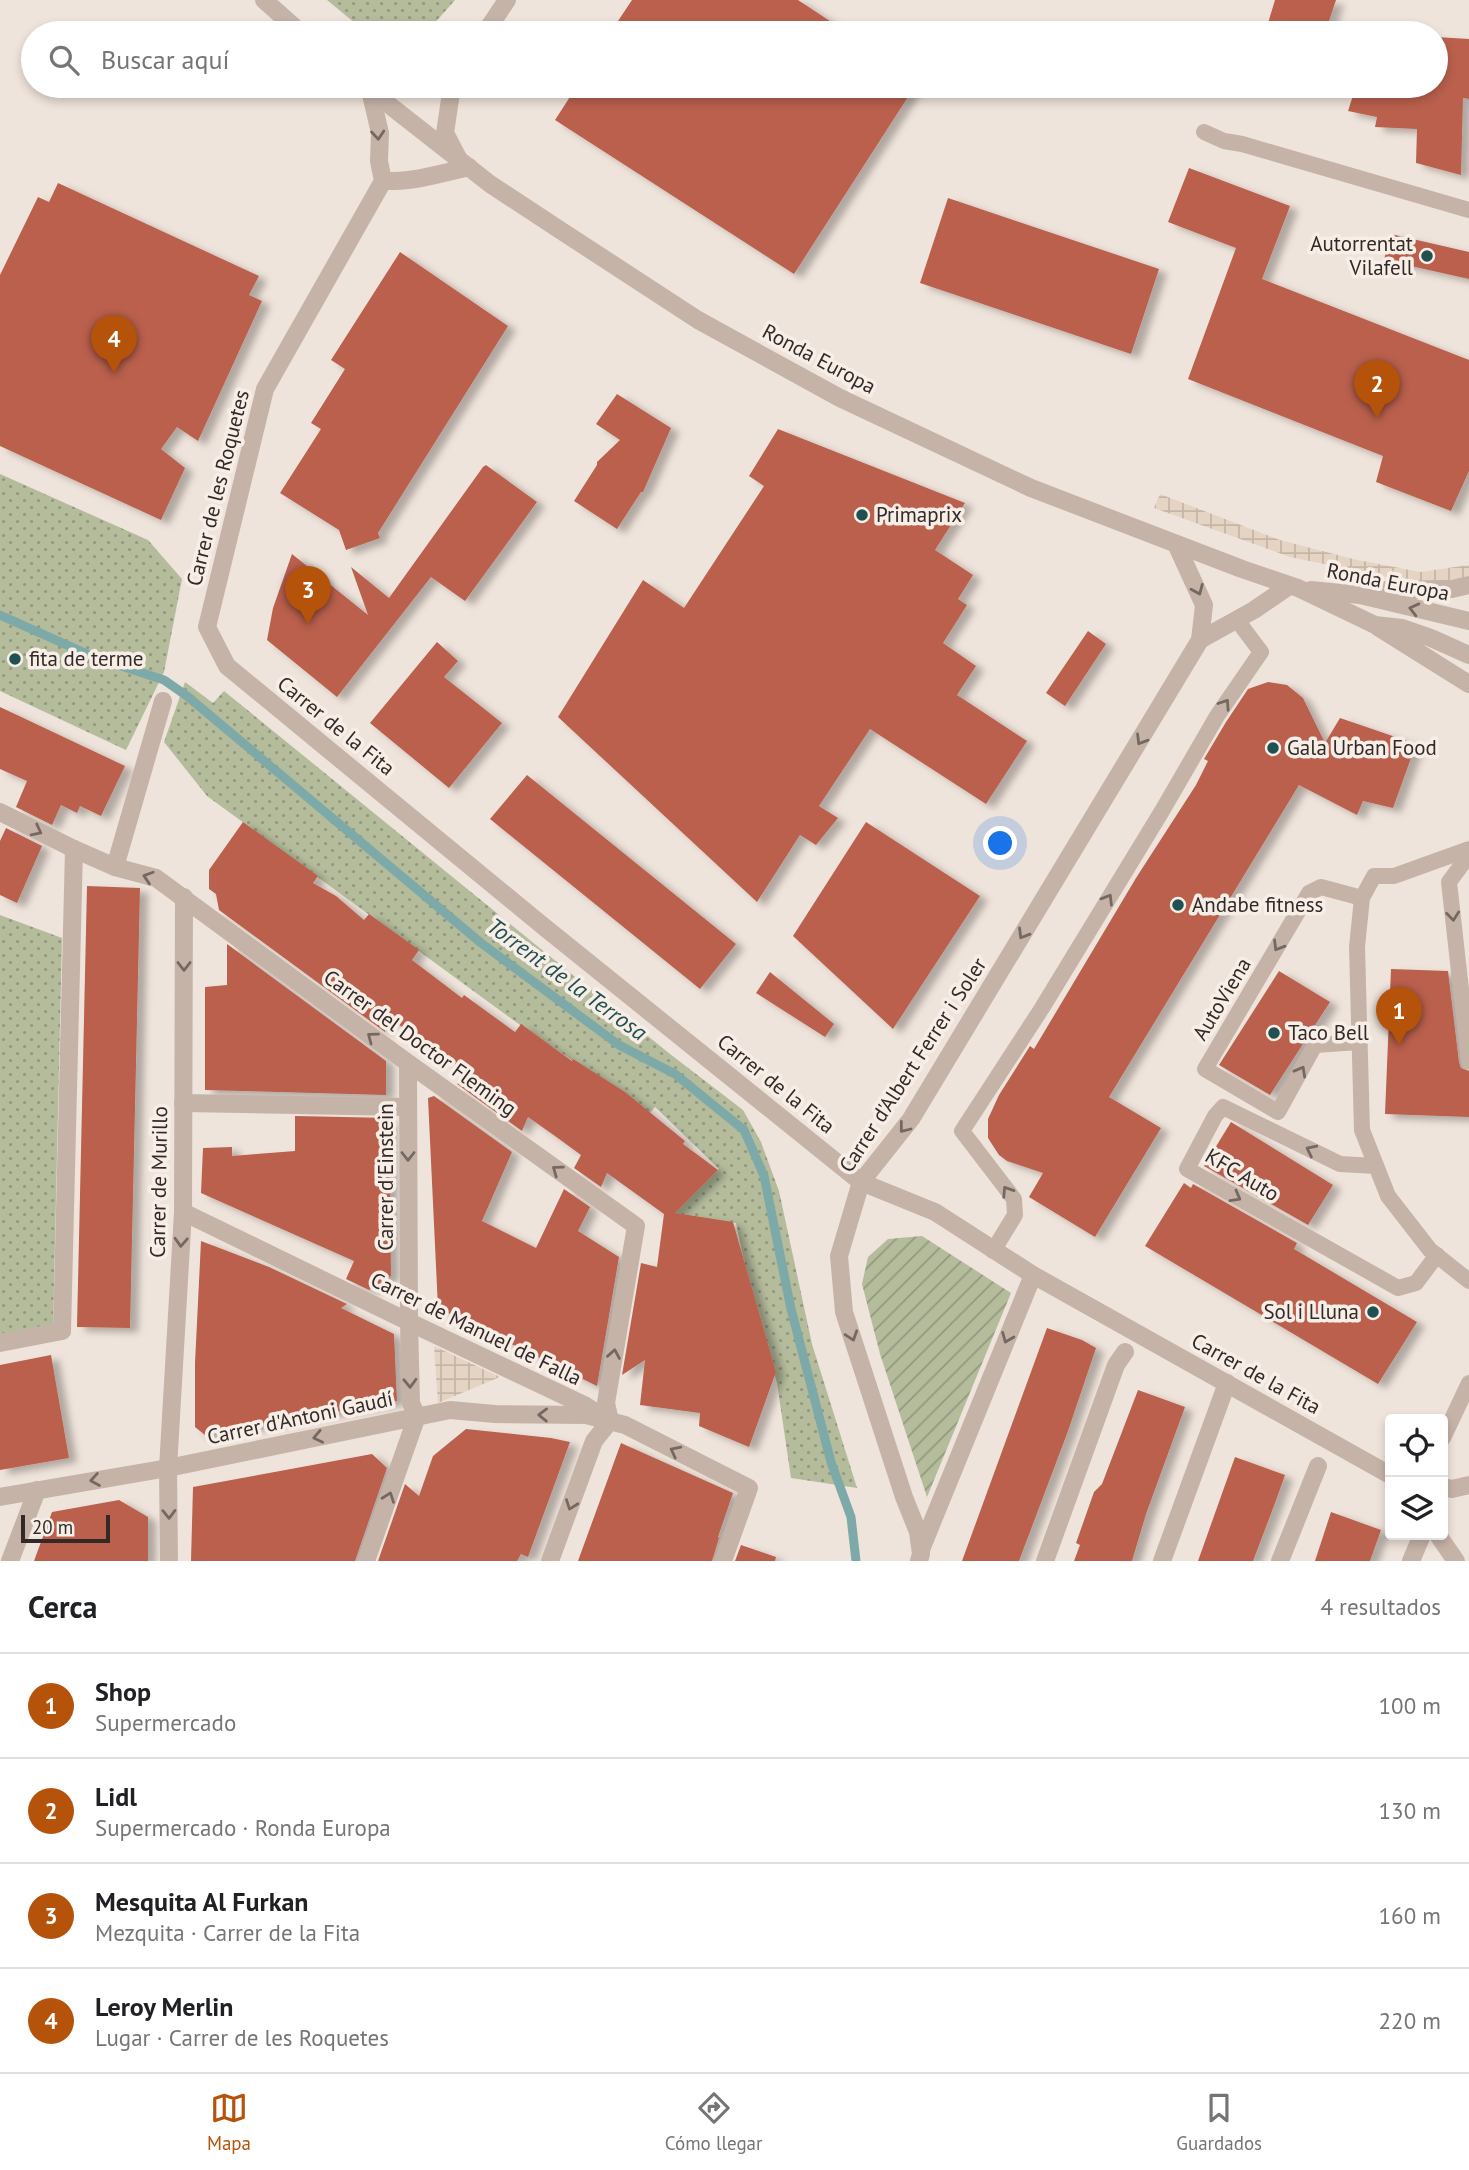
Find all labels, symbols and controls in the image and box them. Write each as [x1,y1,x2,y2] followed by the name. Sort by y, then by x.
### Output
[21,21,1448,98] search box
[45,41,83,79] icon: search
[101,43,229,76] text: Buscar aquí
[370,130,385,141] one-way arrow
[1310,230,1413,281] place label: Autorrentat Vilafell
[1419,248,1435,264] marker: Autorrentat Vilafell
[91,315,137,373] pin: 4
[758,317,880,400] street label: Ronda Europa
[1354,360,1400,418] pin: 2
[180,387,255,589] street label: Carrer de les Roquetes
[876,501,962,528] place label: Primaprix
[854,507,870,523] marker: Primaprix
[1325,556,1452,607] street label: Ronda Europa
[285,566,331,624] pin: 3
[1189,584,1203,596] one-way arrow
[1408,603,1420,617] one-way arrow
[29,645,143,672] place label: fita de terme
[7,651,23,667] marker: fita de terme
[272,670,401,781] street label: Carrer de la Fita
[1217,699,1230,712] one-way arrow
[1136,732,1149,745] one-way arrow
[1287,734,1437,761] place label: Gala Urban Food
[1265,740,1281,756] marker: Gala Urban Food
[30,822,42,836] one-way arrow
[983,826,1017,860] your location
[142,871,154,885] one-way arrow
[1192,891,1323,918] place label: Andabe fitness
[1100,894,1113,907] one-way arrow
[1170,897,1186,913] marker: Andabe fitness
[482,911,653,1046] water label: Torrent de la Terrosa
[1445,911,1460,922] one-way arrow
[1019,927,1032,940] one-way arrow
[1273,938,1286,951] one-way arrow
[833,952,992,1177] street label: Carrer d'Albert Ferrer i Soler
[1186,952,1257,1045] street label: AutoViena
[176,961,192,971] one-way arrow
[319,964,522,1122] street label: Carrer del Doctor Fleming
[1376,987,1422,1045] pin: 1
[1288,1019,1369,1046] place label: Taco Bell
[1266,1025,1282,1041] marker: Taco Bell
[712,1028,841,1139] street label: Carrer de la Fita
[368,1032,380,1045] one-way arrow
[1293,1066,1306,1078] one-way arrow
[372,1103,399,1251] street label: Carrer d'Einstein
[144,1106,173,1258] street label: Carrer de Murillo
[899,1120,912,1132] one-way arrow
[1200,1142,1284,1207] street label: KFC Auto
[1306,1144,1319,1158] one-way arrow
[400,1151,416,1161] one-way arrow
[552,1165,565,1178] one-way arrow
[1003,1186,1016,1199] one-way arrow
[1229,1189,1242,1202] one-way arrow
[174,1237,189,1248] one-way arrow
[366,1266,586,1391] street label: Carrer de Manuel de Falla
[1263,1298,1359,1325] place label: Sol i Lluna
[1365,1304,1381,1320] marker: Sol i Lluna
[1187,1327,1326,1420] street label: Carrer de la Fita
[844,1329,858,1342] one-way arrow
[1001,1330,1015,1343] one-way arrow
[606,1349,621,1360] one-way arrow
[403,1378,418,1389] one-way arrow
[205,1385,396,1450] street label: Carrer d'Antoni Gaudí
[537,1407,548,1422] one-way arrow
[1385,1414,1448,1540] map controls
[1385,1414,1448,1477] button: locate
[312,1429,324,1444] one-way arrow
[670,1445,682,1459] one-way arrow
[89,1472,101,1487] one-way arrow
[1385,1477,1448,1540] button: layers
[381,1491,395,1503] one-way arrow
[565,1498,579,1510] one-way arrow
[161,1510,177,1520] one-way arrow
[21,1512,110,1544] scale bar
[32,1515,73,1539] text: 20 m
[28,1587,97,1626] text: Cerca
[1320,1592,1441,1621] text: 4 resultados
[95,1675,151,1708] text: Shop
[44,1691,58,1720] text: 1
[1379,1691,1441,1720] text: 100 m
[95,1708,236,1737] text: Supermercado
[95,1780,137,1813] text: Lidl
[44,1796,58,1825] text: 2
[1379,1796,1441,1825] text: 130 m
[95,1813,391,1842] text: Supermercado · Ronda Europa
[95,1885,309,1918] text: Mesquita Al Furkan
[44,1901,58,1930] text: 3
[1379,1901,1441,1930] text: 160 m
[95,1918,360,1947] text: Mezquita · Carrer de la Fita
[95,1990,233,2023] text: Leroy Merlin
[44,2006,58,2035] text: 4
[1379,2006,1441,2035] text: 220 m
[95,2023,389,2052] text: Lugar · Carrer de les Roquetes
[207,2089,251,2155] tab: Mapa
[665,2089,763,2155] tab: Cómo llegar
[1176,2089,1262,2155] tab: Guardados

